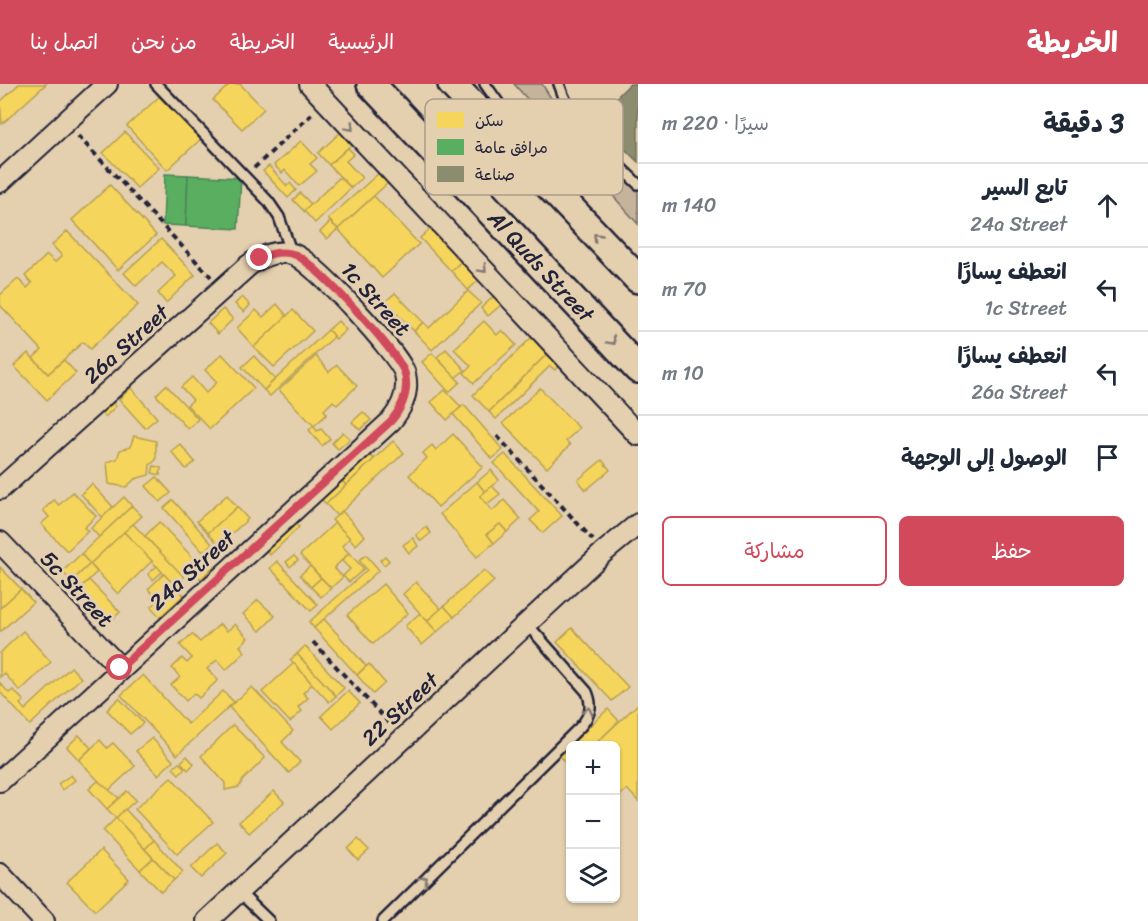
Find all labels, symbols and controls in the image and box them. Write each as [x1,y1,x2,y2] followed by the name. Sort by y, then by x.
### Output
[1027,18,1118,67] text: الخريطة
[30,23,98,61] text: اتصل بنا
[131,23,197,61] text: من نحن
[230,23,295,61] text: الخريطة
[328,23,394,61] text: الرئيسية
[425,99,623,195] legend
[1043,100,1124,146] text: 3 دقيقة
[475,106,504,135] text: سكن
[662,106,769,141] text: سيرًا · 220 m
[343,120,354,130] one-way arrow
[475,133,548,162] text: مرافق عامة
[475,160,515,189] text: صناعة
[983,168,1067,207] text: تابع السير
[662,188,716,223] text: 140 m
[1091,189,1124,222] icon: ahead
[477,200,605,332] street label: Al Quds Street
[970,207,1067,242] text: 24a Street
[594,233,605,244] one-way arrow
[246,244,272,270] route end
[331,252,421,346] street label: 1c Street
[957,252,1067,291] text: انعطف يسارًا
[476,263,487,273] one-way arrow
[662,272,707,307] text: 70 m
[1091,273,1124,306] icon: left
[984,291,1067,326] text: 1c Street
[74,294,179,394] street label: 26a Street
[605,335,616,345] one-way arrow
[957,336,1067,375] text: انعطف يسارًا
[662,356,704,391] text: 10 m
[1091,357,1124,390] icon: left
[971,375,1067,410] text: 26a Street
[901,438,1067,477] text: الوصول إلى الوجهة
[1091,441,1124,474] icon: arrive
[662,516,887,586] button: مشاركة
[899,516,1124,586] button: حفظ
[139,519,245,620] street label: 24a Street
[30,541,124,637] street label: 5c Street
[106,654,132,680] route start
[352,662,449,756] street label: 22 Street
[580,706,593,716] one-way arrow
[566,741,620,903] map controls
[566,741,620,795] button: +
[566,795,620,849] button: −
[566,849,620,903] button: layers
[418,876,428,887] one-way arrow

